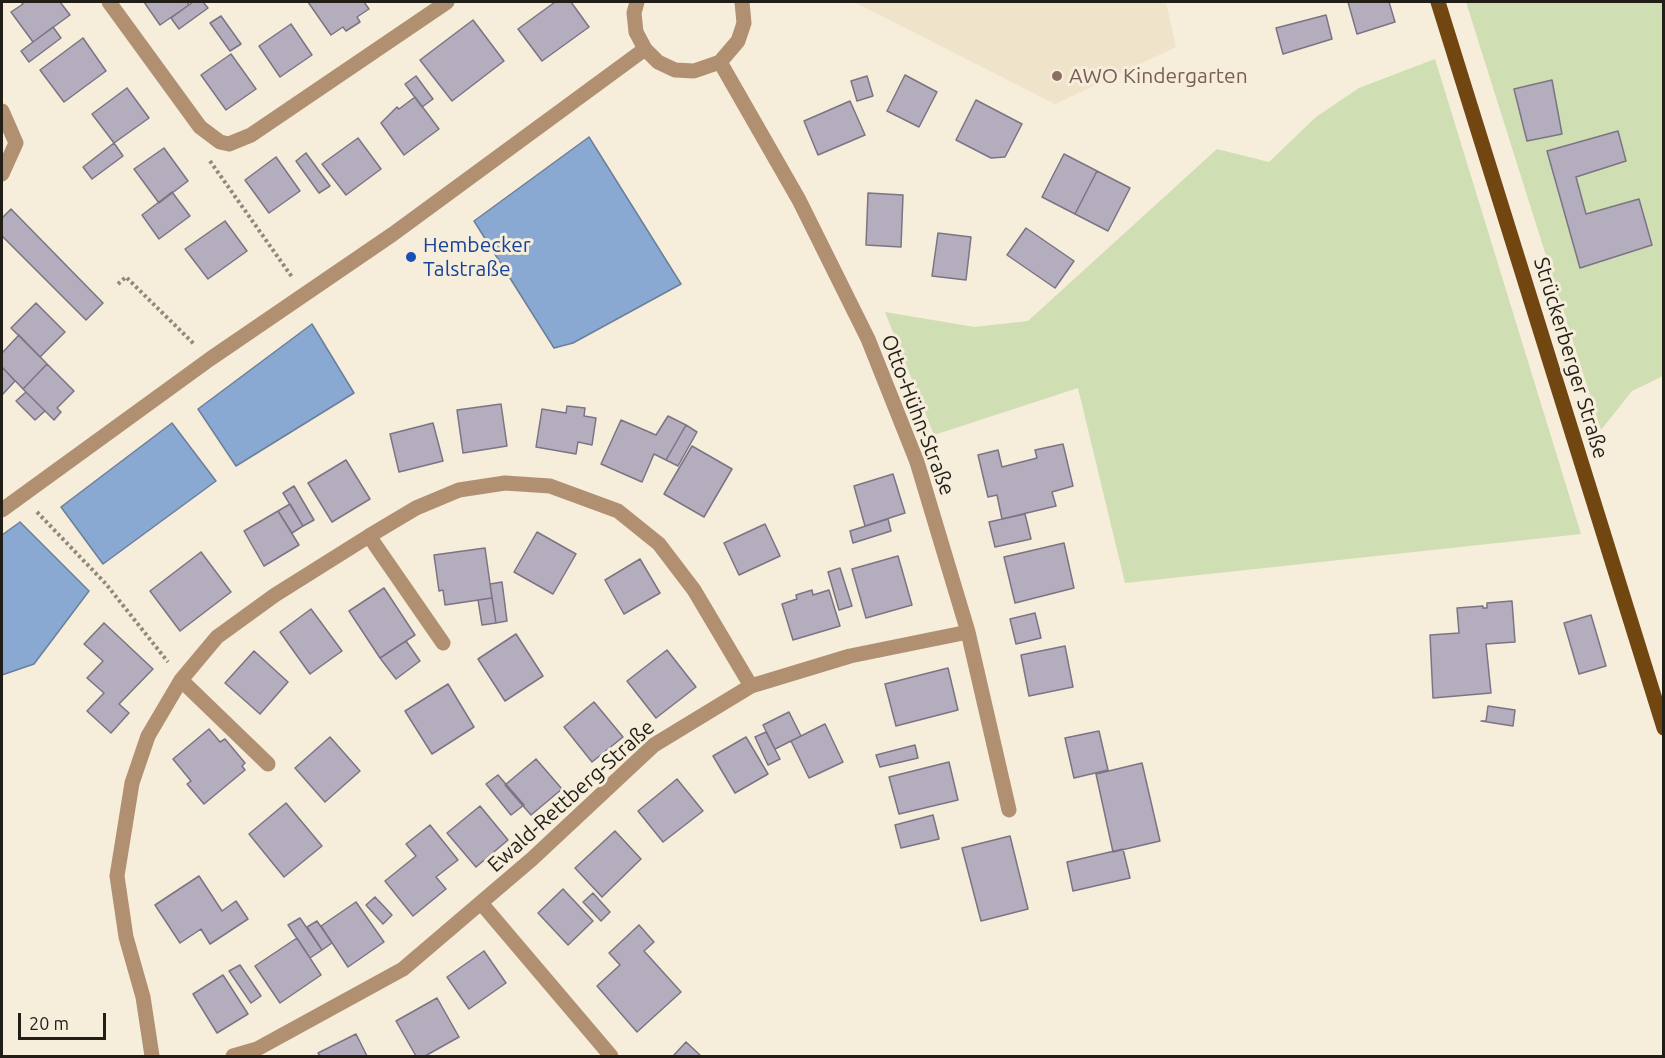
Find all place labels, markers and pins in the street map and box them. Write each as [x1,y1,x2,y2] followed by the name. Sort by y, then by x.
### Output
[1069,63,1248,89] place label: AWO Kindergarten
[1050,69,1064,83] marker: AWO Kindergarten
[423,232,531,282] place label: Hembecker Talstraße
[404,250,418,264] marker: Hembecker Talstraße

